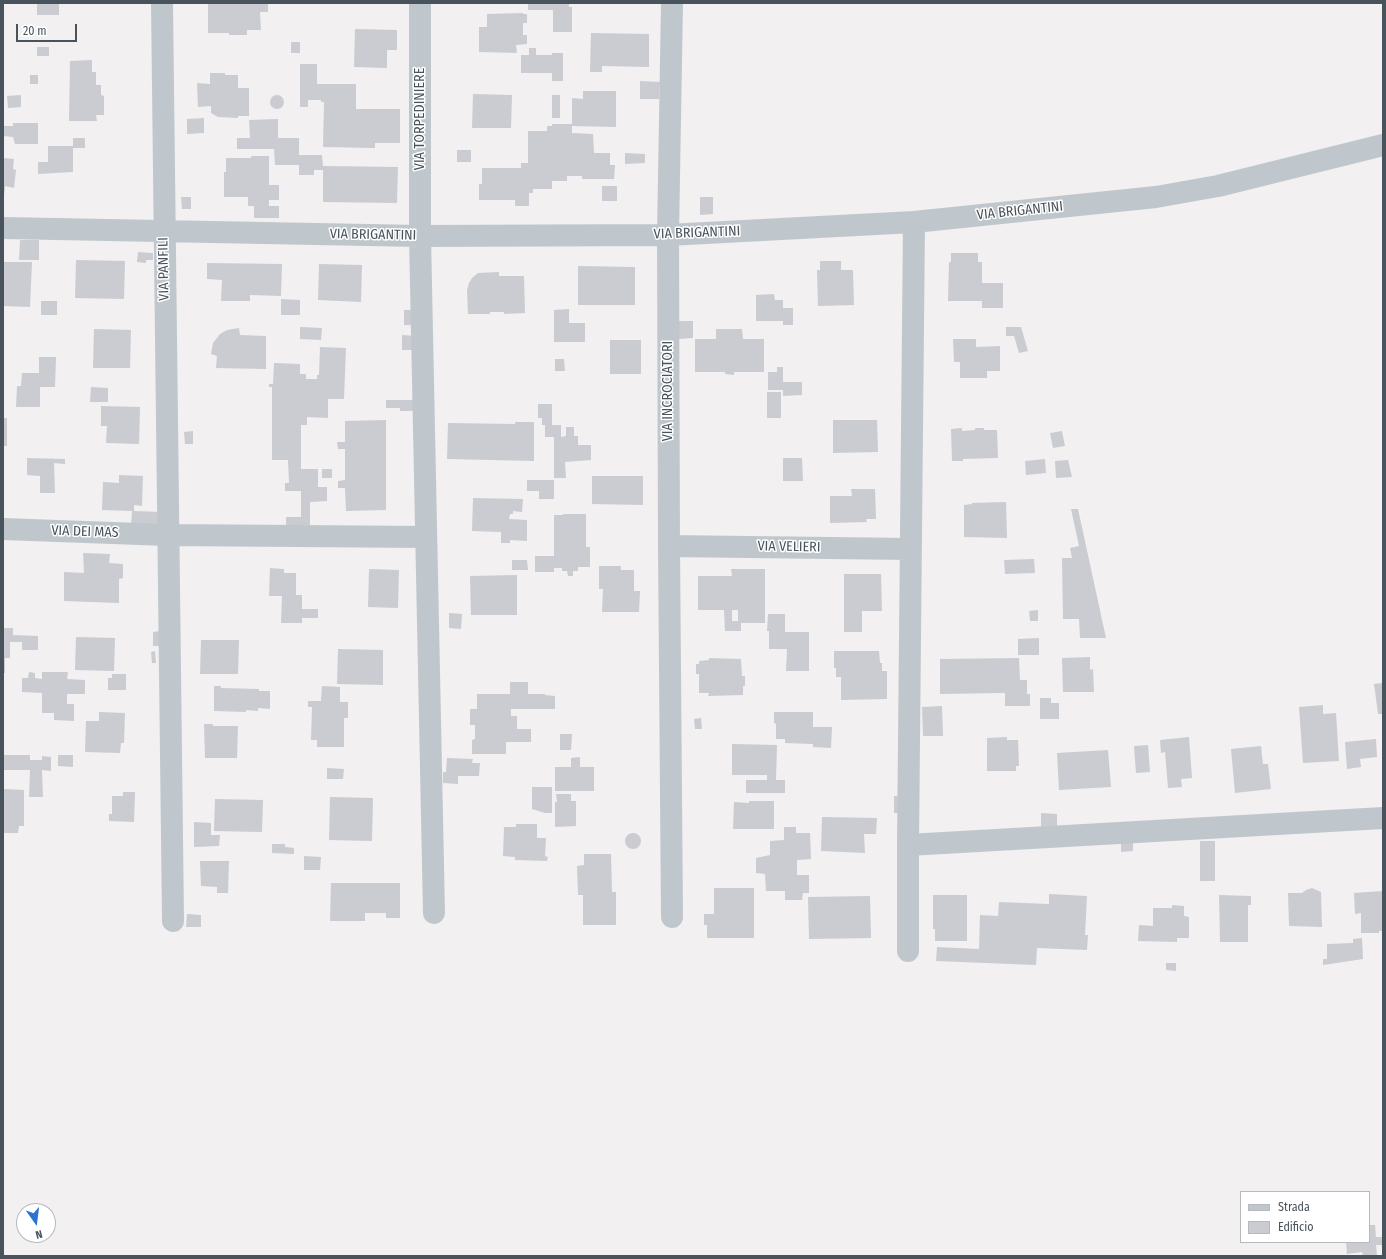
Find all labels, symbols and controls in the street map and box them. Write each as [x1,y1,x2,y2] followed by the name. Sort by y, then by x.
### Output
[18,16,79,42] scale bar
[23,24,47,38] text: 20 m
[412,68,428,170] street label: VIA TORPEDINIERE
[976,198,1064,224] street label: VIA BRIGANTINI
[653,223,741,243] street label: VIA BRIGANTINI
[330,226,416,244] street label: VIA BRIGANTINI
[155,237,173,301] street label: VIA PANFILI
[660,341,676,441] street label: VIA INCROCIATORI
[51,522,119,542] street label: VIA DEI MAS
[757,538,821,556] street label: VIA VELIERI
[1240,1191,1370,1243] legend
[1278,1200,1310,1214] text: Strada
[16,1203,56,1243] north arrow
[1278,1220,1314,1234] text: Edificio
[34,1227,44,1241] text: N

